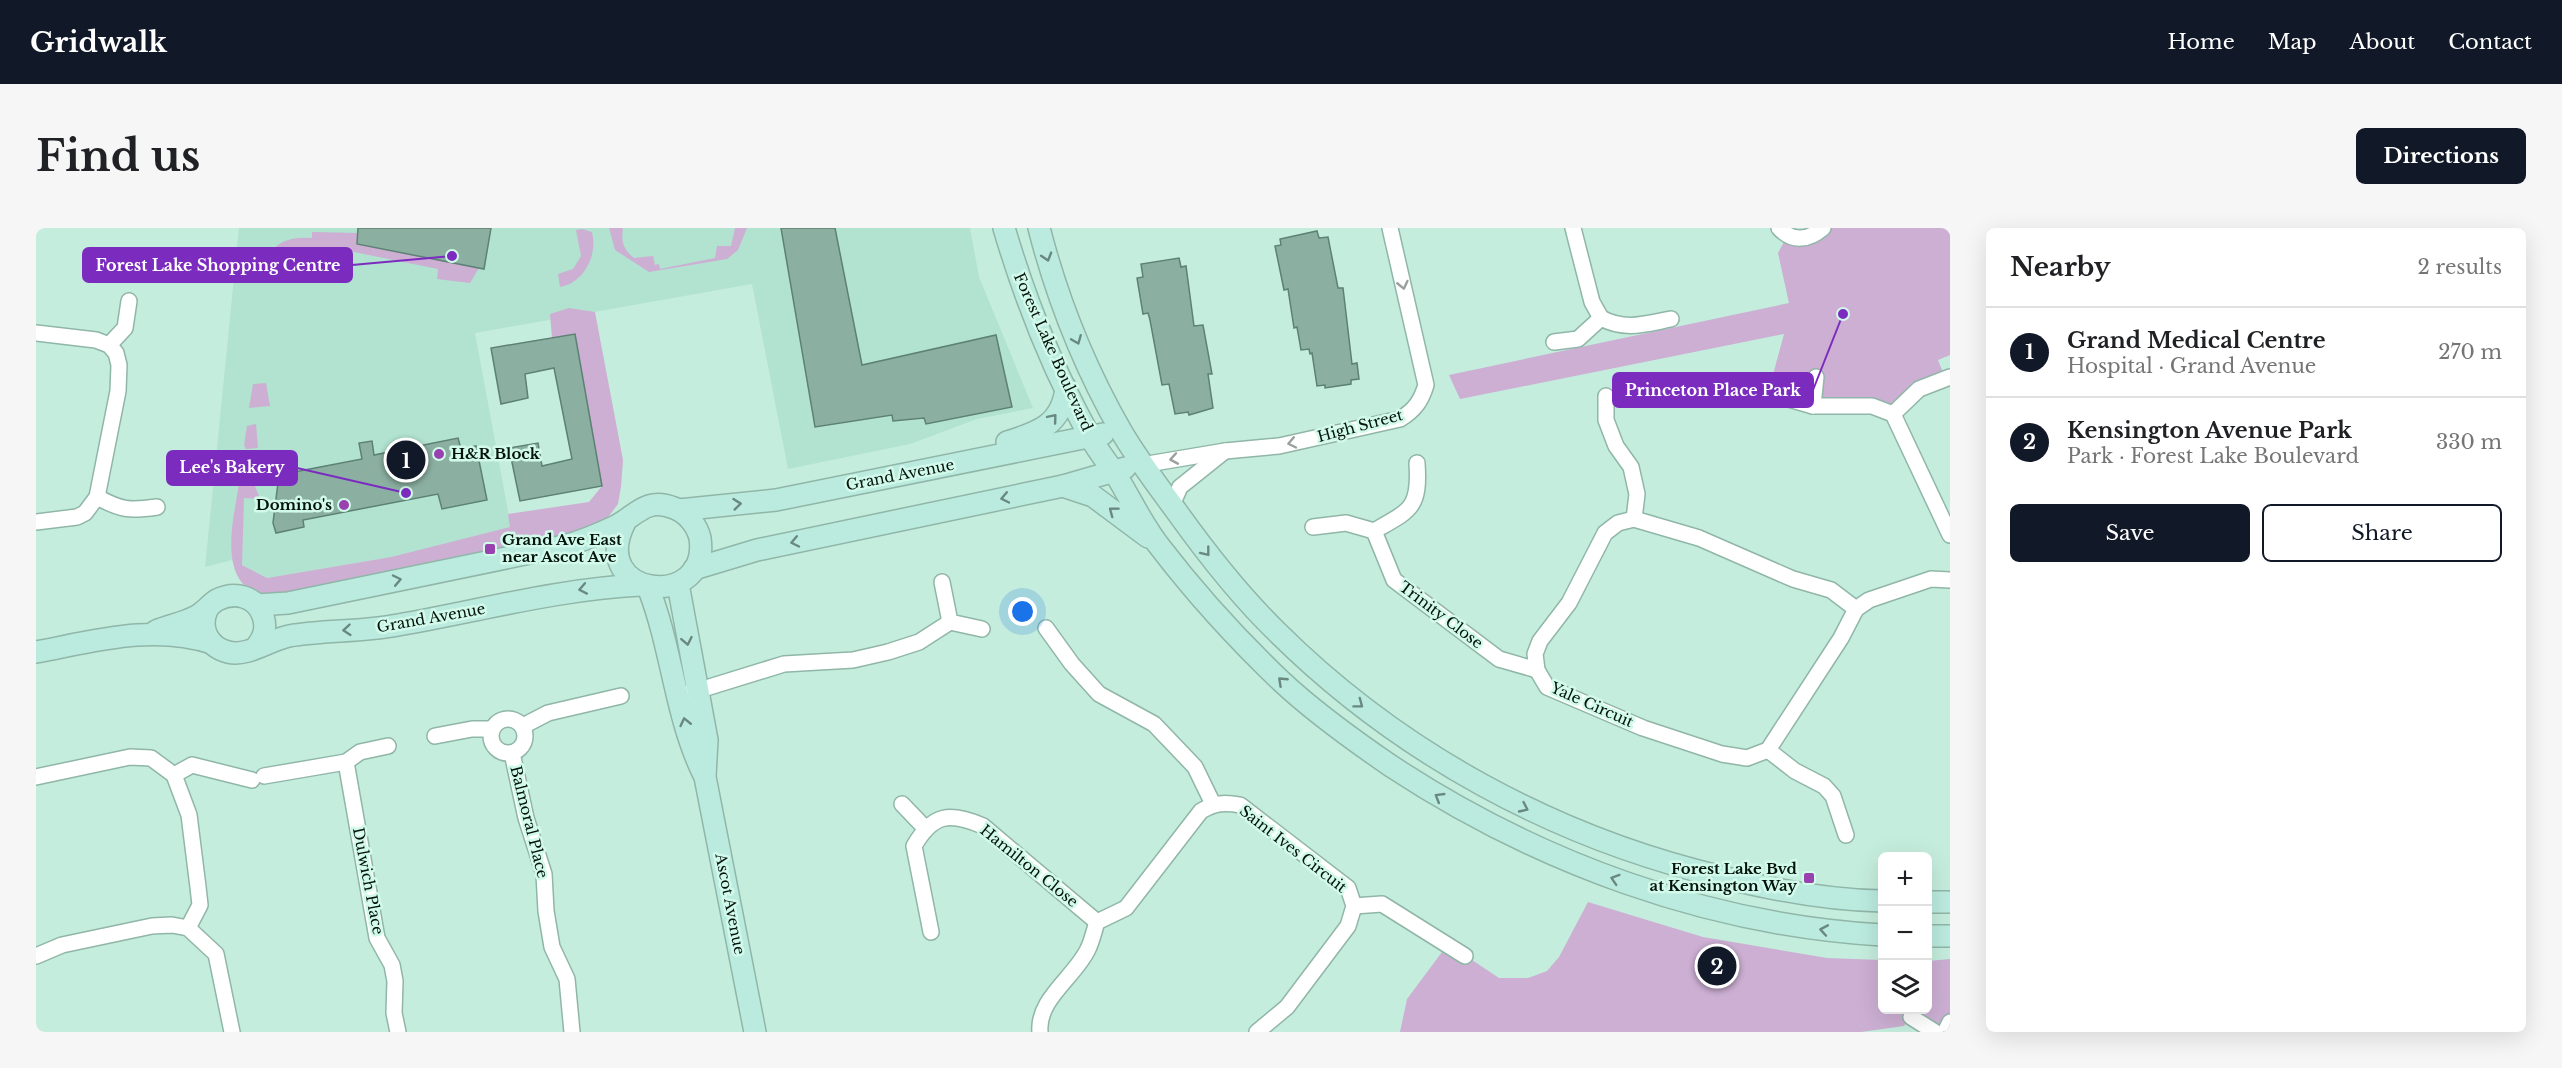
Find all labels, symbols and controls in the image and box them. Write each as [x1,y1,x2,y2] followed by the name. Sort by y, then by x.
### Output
[30,25,167,60] text: Gridwalk
[2168,29,2235,55] text: Home
[2268,29,2316,55] text: Map
[2349,29,2415,55] text: About
[2448,29,2532,55] text: Contact
[2356,128,2526,184] button: Directions
[36,130,200,182] text: Find us
[83,248,352,282] callout: Forest Lake Shopping Centre
[1040,251,1052,262] one-way arrow
[2010,251,2111,283] text: Nearby
[96,255,340,275] text: Forest Lake Shopping Centre
[2418,255,2502,279] text: 2 results
[1010,270,1097,434] street label: Forest Lake Boulevard
[1396,280,1409,290] one-way arrow
[2067,327,2326,354] text: Grand Medical Centre
[1070,333,1082,344] one-way arrow
[2025,340,2034,364] text: 1
[2438,340,2502,364] text: 270 m
[2067,354,2316,378] text: Hospital · Grand Avenue
[1613,373,1813,407] callout: Princeton Place Park
[1625,380,1801,400] text: Princeton Place Park
[1315,405,1405,446] street label: High Street
[1045,414,1056,425] one-way arrow
[2067,417,2352,444] text: Kensington Avenue Park
[2023,430,2036,454] text: 2
[2436,430,2502,454] text: 330 m
[1287,436,1297,449] one-way arrow
[386,438,425,482] pin: 1
[451,444,541,463] place label: H&R Block
[2067,444,2359,468] text: Park · Forest Lake Boulevard
[432,447,446,461] marker: H&R Block
[167,451,297,485] callout: Lee's Bakery
[1169,453,1179,465] one-way arrow
[844,455,956,494] street label: Grand Avenue
[179,457,285,477] text: Lee's Bakery
[1001,491,1011,504] one-way arrow
[256,495,332,514] place label: Domino's
[337,498,351,512] marker: Domino's
[732,498,742,511] one-way arrow
[2010,504,2250,562] button: Save
[2262,504,2502,562] button: Share
[1108,507,1119,518] one-way arrow
[502,530,622,566] place label: Grand Ave East near Ascot Ave
[790,535,800,548] one-way arrow
[483,542,497,556] marker: Grand Ave East near Ascot Ave
[1199,545,1210,556] one-way arrow
[392,574,402,587] one-way arrow
[1396,577,1487,652] street label: Trinity Close
[578,582,588,595] one-way arrow
[1008,597,1037,626] your location
[375,599,487,636] street label: Grand Avenue
[342,623,351,636] one-way arrow
[680,636,693,646] one-way arrow
[1278,677,1289,688] one-way arrow
[1547,677,1637,731] street label: Yale Circuit
[1353,696,1364,707] one-way arrow
[679,717,692,727] one-way arrow
[506,764,553,880] street label: Balmoral Place
[1435,792,1445,804] one-way arrow
[1517,800,1528,812] one-way arrow
[1236,801,1351,897] street label: Saint Ives Circuit
[977,820,1082,911] street label: Hamilton Close
[349,826,388,936] street label: Dulwich Place
[711,851,750,956] street label: Ascot Avenue
[1878,852,1932,1014] map controls
[1878,852,1932,906] button: +
[1650,859,1798,895] place label: Forest Lake Bvd at Kensington Way
[1802,871,1816,885] marker: Forest Lake Bvd at Kensington Way
[1610,874,1621,886] one-way arrow
[1878,906,1932,960] button: −
[1820,925,1829,937] one-way arrow
[1698,944,1736,988] pin: 2
[1878,960,1932,1014] button: layers

